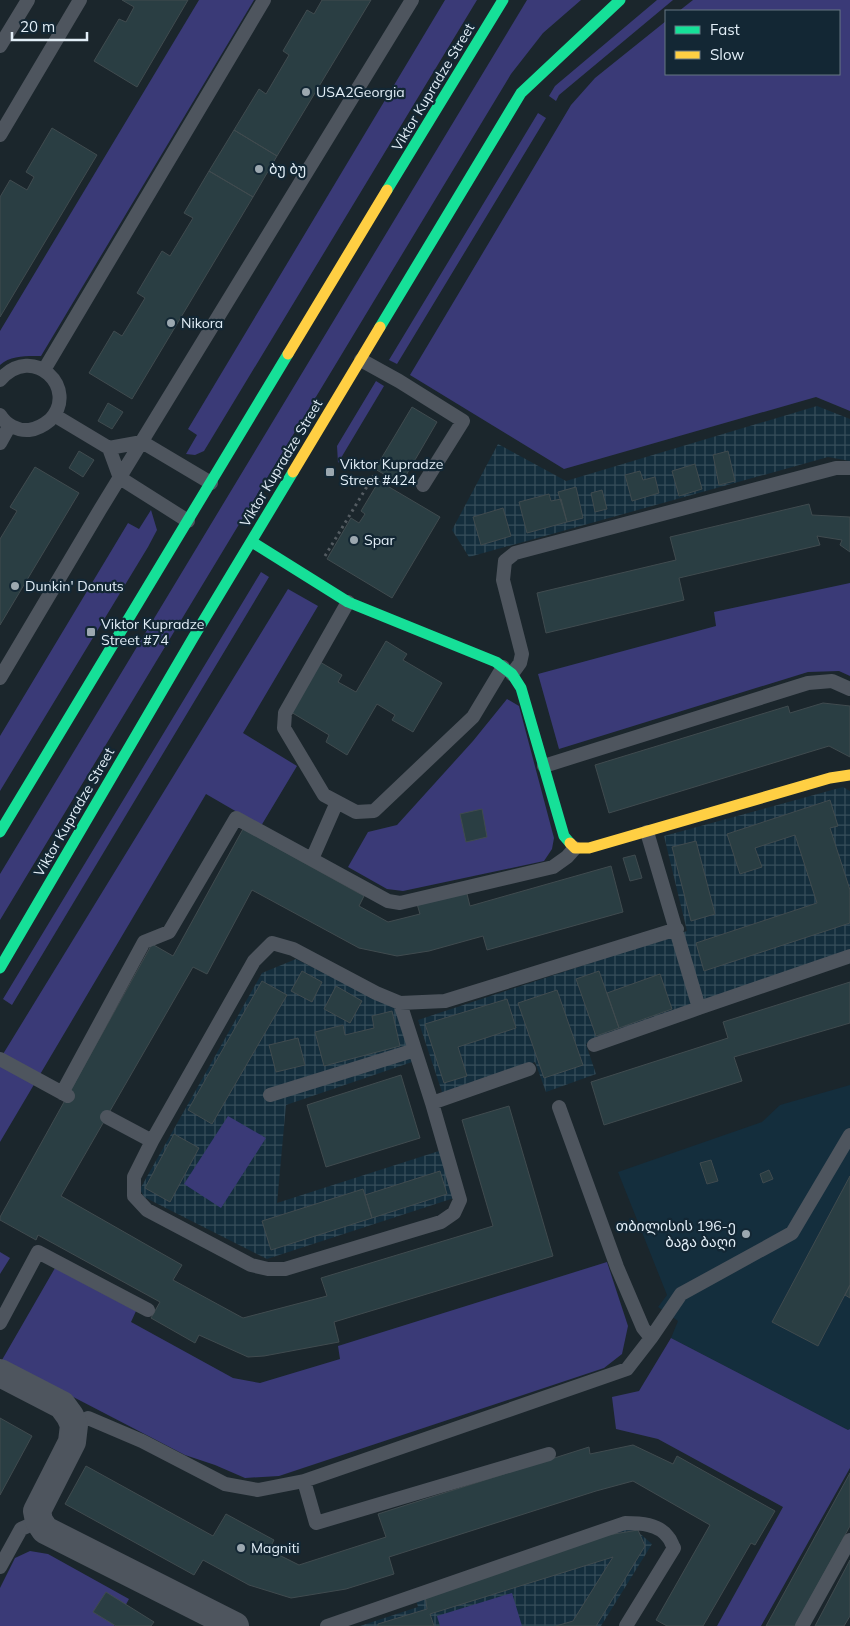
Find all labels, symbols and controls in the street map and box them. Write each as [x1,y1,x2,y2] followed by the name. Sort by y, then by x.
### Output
[12,10,88,42] scale bar
[665,10,840,75] legend
[20,17,55,36] text: 20 m
[388,20,478,154] street label: Viktor Kupradze Street
[710,20,740,39] text: Fast
[710,45,744,64] text: Slow
[316,83,405,101] place label: USA2Georgia
[300,86,312,98] marker: USA2Georgia
[269,160,306,178] place label: ბუ ბუ
[253,163,265,175] marker: ბუ ბუ
[181,314,223,332] place label: Nikora
[165,317,177,329] marker: Nikora
[236,396,326,530] street label: Viktor Kupradze Street
[340,455,443,489] place label: Viktor Kupradze Street #424
[324,466,336,478] marker: Viktor Kupradze Street #424
[364,531,396,549] place label: Spar
[348,534,360,546] marker: Spar
[25,577,124,595] place label: Dunkin' Donuts
[9,580,21,592] marker: Dunkin' Donuts
[101,615,204,649] place label: Viktor Kupradze Street #74
[85,626,97,638] marker: Viktor Kupradze Street #74
[30,744,118,880] street label: Viktor Kupradze Street
[616,1217,736,1251] place label: თბილისის 196-ე ბაგა ბაღი
[740,1228,752,1240] marker: თბილისის 196-ე ბაგა ბაღი
[251,1539,300,1557] place label: Magniti
[235,1542,247,1554] marker: Magniti

